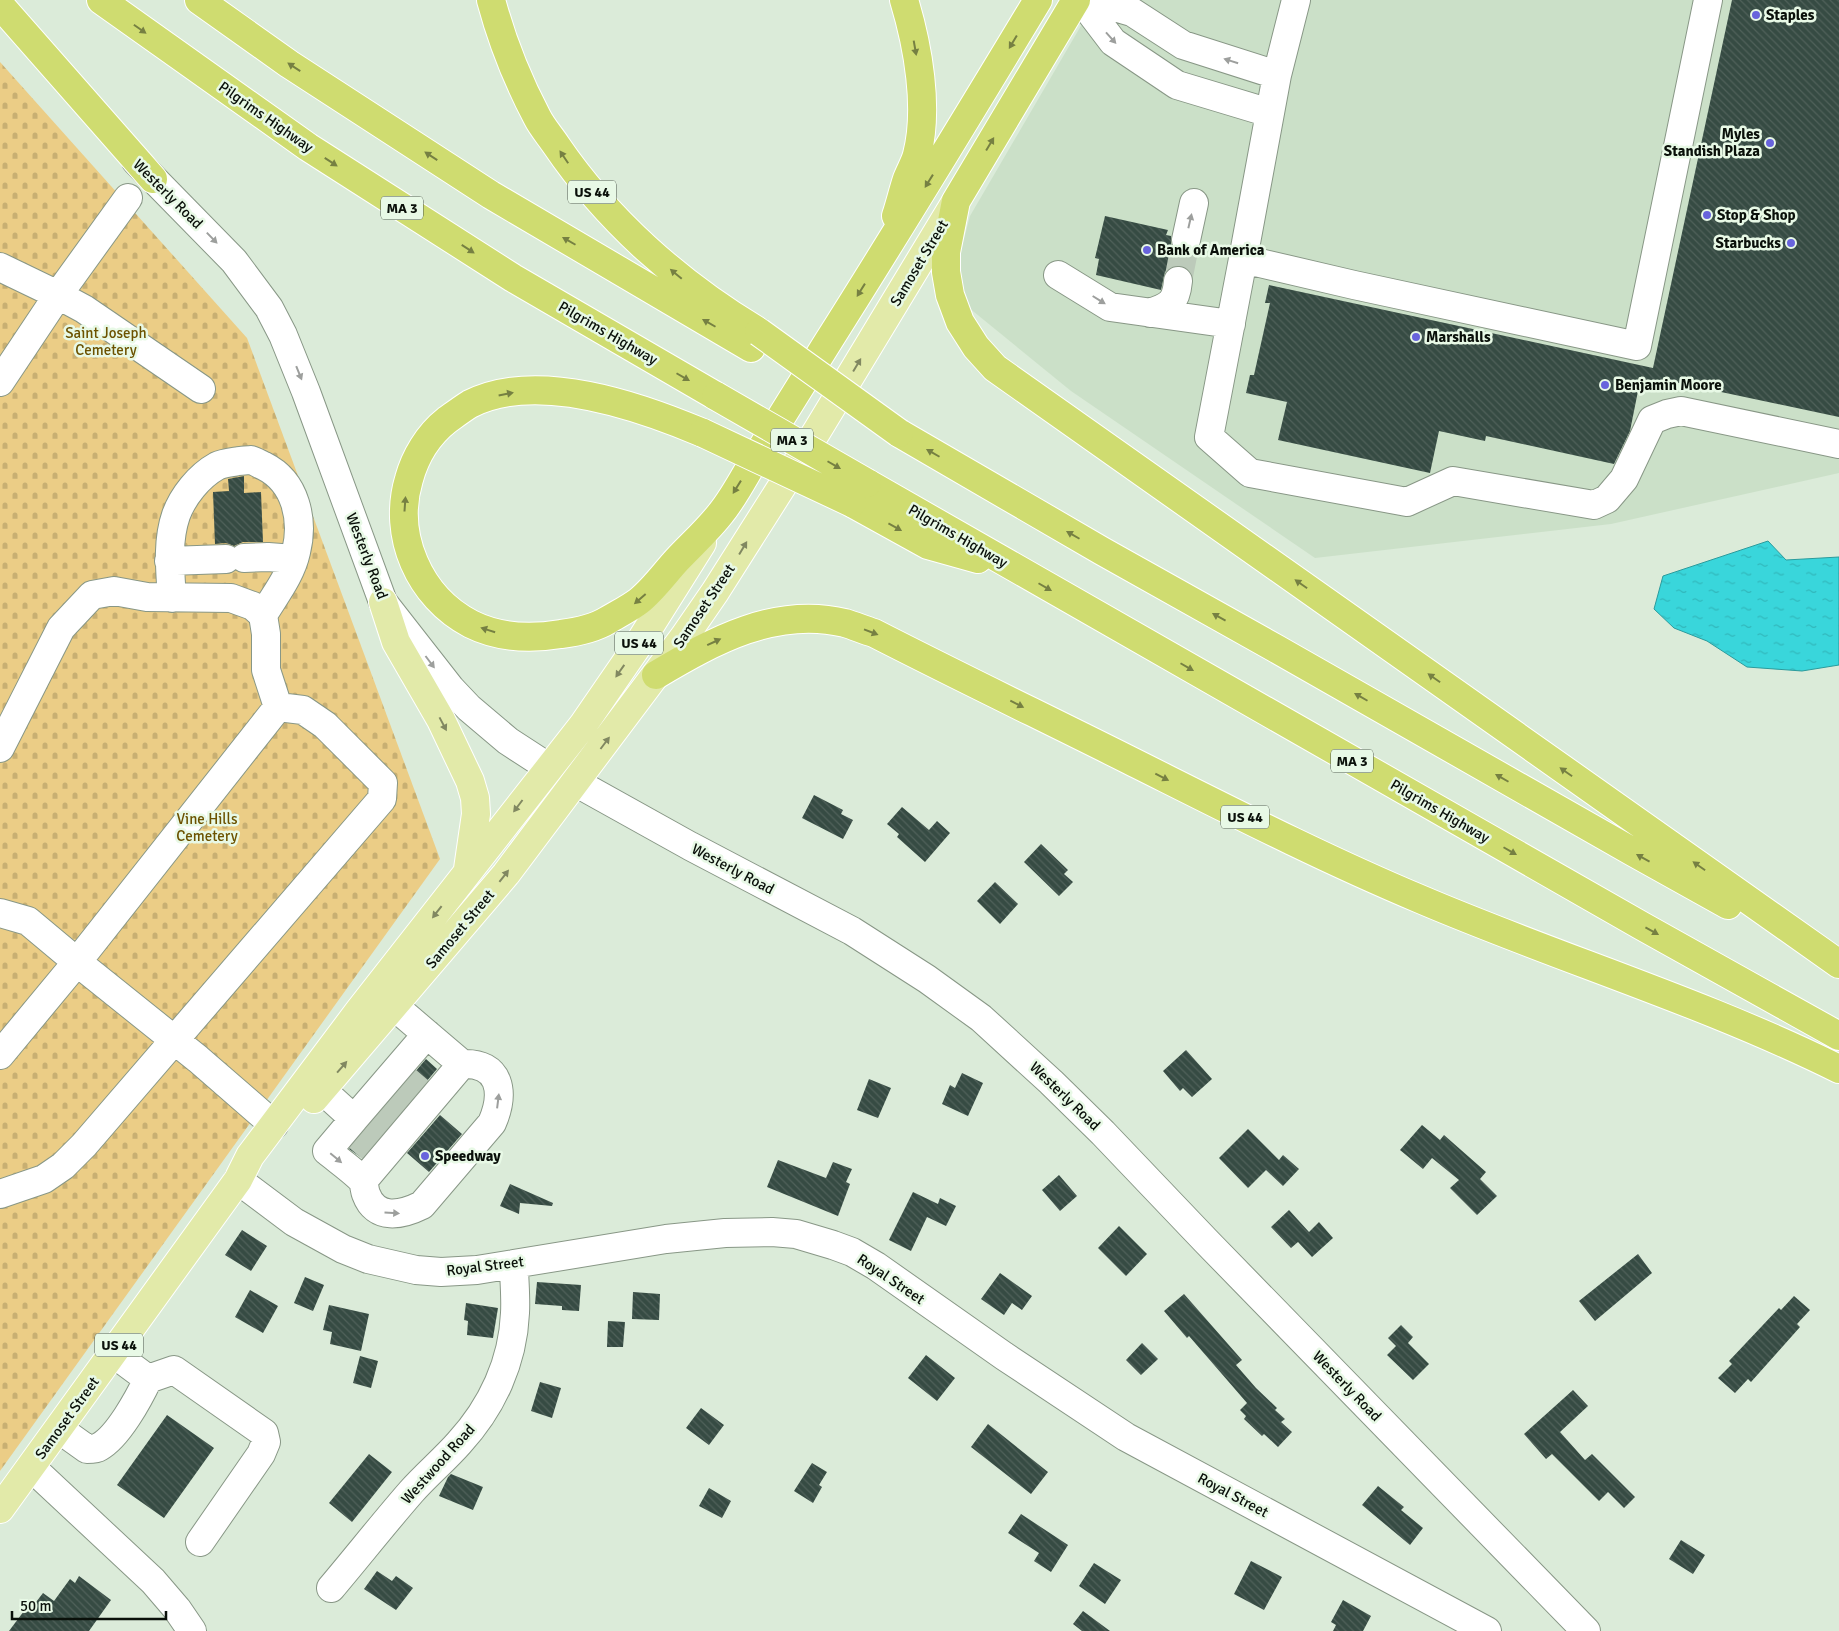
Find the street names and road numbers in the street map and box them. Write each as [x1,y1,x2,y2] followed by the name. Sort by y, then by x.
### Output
[215,78,317,156] street label: Pilgrims Highway
[129,155,207,233] street label: Westerly Road
[568,180,616,203] road number: US 44
[381,197,423,220] road number: MA 3
[886,217,952,309] street label: Samoset Street
[555,297,661,369] street label: Pilgrims Highway
[771,428,813,452] road number: MA 3
[905,500,1011,572] street label: Pilgrims Highway
[342,510,392,602] street label: Westerly Road
[669,561,739,651] street label: Samoset Street
[615,632,663,654] road number: US 44
[1331,749,1373,772] road number: MA 3
[1387,775,1493,847] street label: Pilgrims Highway
[1221,806,1269,829] road number: US 44
[689,840,777,898] street label: Westerly Road
[422,886,498,972] street label: Samoset Street
[1026,1058,1104,1134] street label: Westerly Road
[854,1250,928,1308] street label: Royal Street
[445,1252,525,1280] street label: Royal Street
[95,1334,143,1356] road number: US 44
[1309,1347,1385,1425] street label: Westerly Road
[31,1373,103,1463] street label: Samoset Street
[397,1420,479,1508] street label: Westwood Road
[1195,1469,1271,1521] street label: Royal Street

